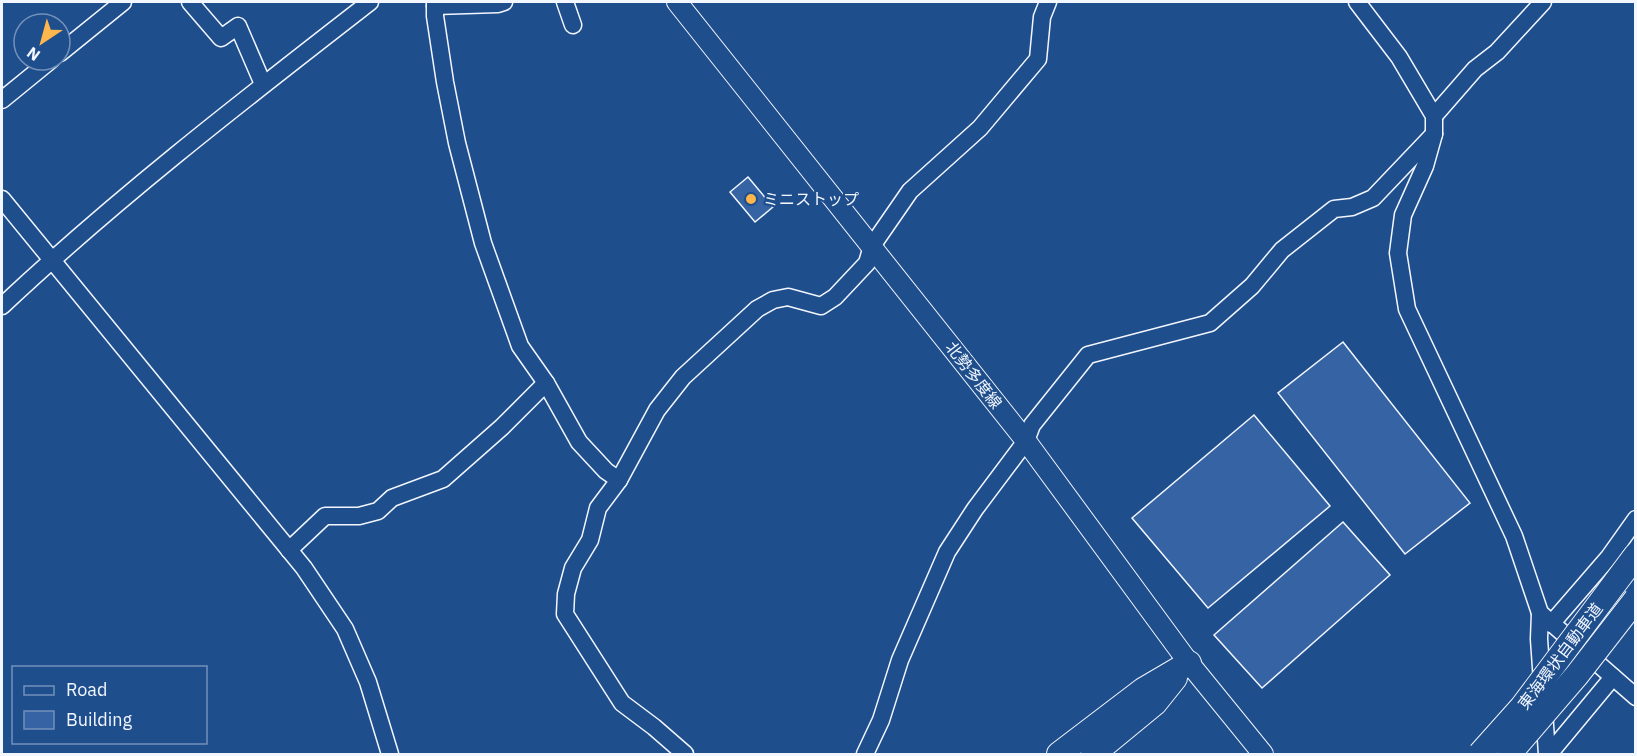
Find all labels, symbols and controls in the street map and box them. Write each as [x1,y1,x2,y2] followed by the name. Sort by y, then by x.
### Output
[12,12,72,72] north arrow
[23,43,44,66] text: N
[763,189,859,209] place label: ミニストップ
[744,192,758,206] marker: ミニストップ
[941,337,1007,413] street label: 北勢多度線
[1513,599,1607,713] street label: 東海環状自動車道
[12,666,207,744] legend
[66,678,107,701] text: Road
[66,708,133,731] text: Building

